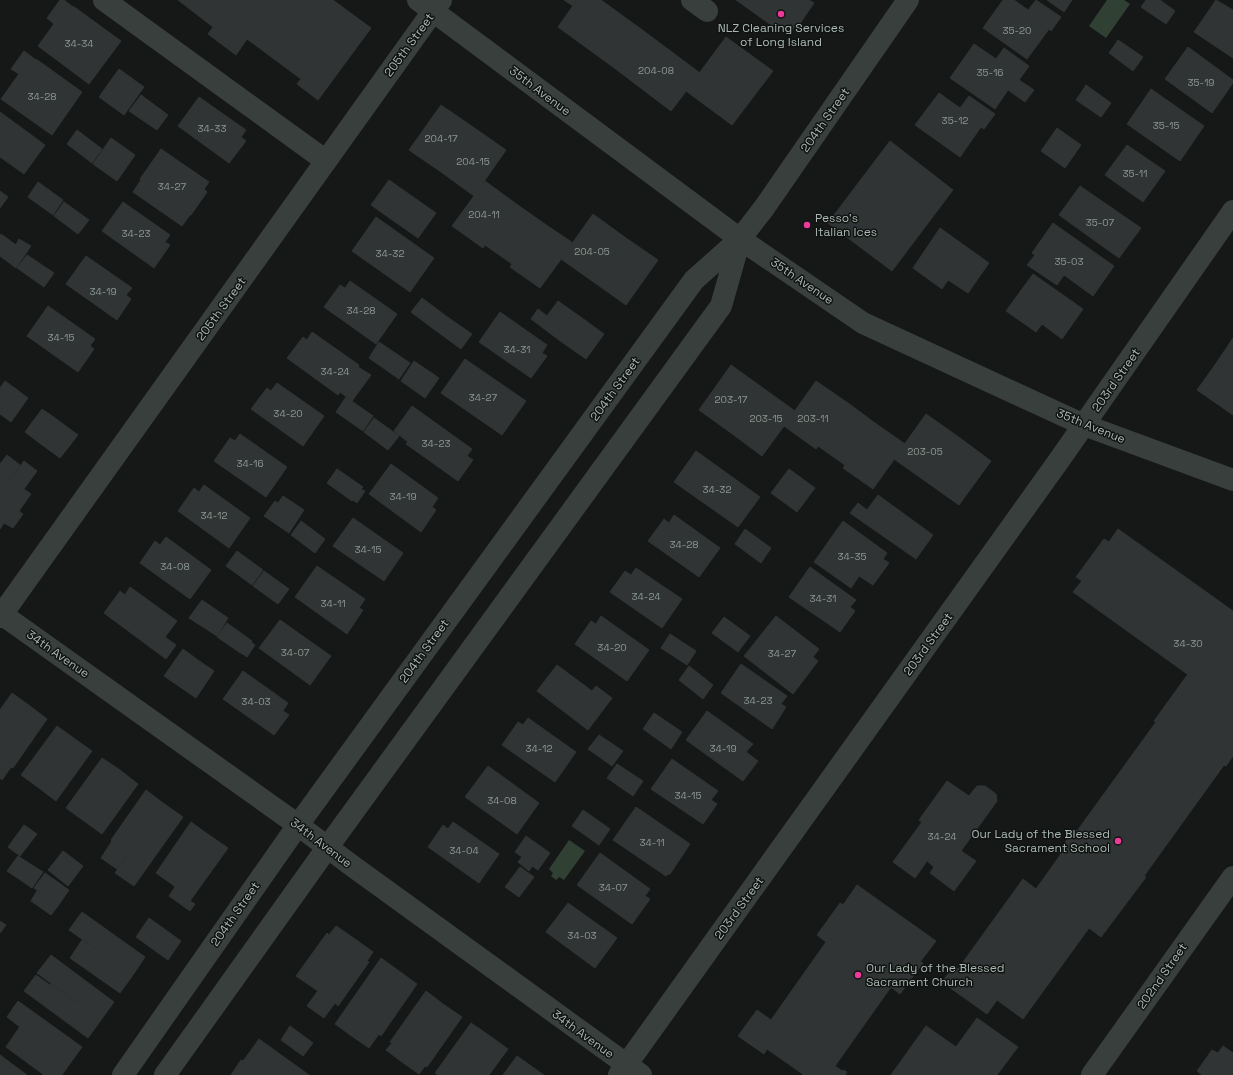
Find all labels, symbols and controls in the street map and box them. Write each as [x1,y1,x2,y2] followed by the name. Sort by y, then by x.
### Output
[776,9,786,19] marker: NLZ Cleaning Services of Long Island
[381,10,437,80] street label: 205th Street
[718,20,844,50] place label: NLZ Cleaning Services of Long Island
[1002,24,1032,37] house number: 35-20
[64,37,94,50] house number: 34-34
[506,63,574,119] street label: 35th Avenue
[638,64,674,77] house number: 204-08
[977,66,1003,79] house number: 35-16
[1188,76,1214,89] house number: 35-19
[797,85,853,155] street label: 204th Street
[27,90,57,103] house number: 34-28
[942,114,968,127] house number: 35-12
[1153,119,1179,132] house number: 35-15
[198,122,226,135] house number: 34-33
[424,132,458,145] house number: 204-17
[456,155,490,168] house number: 204-15
[1123,167,1147,180] house number: 35-11
[158,180,187,193] house number: 34-27
[468,208,500,221] house number: 204-11
[815,210,877,240] place label: Pesso's Italian Ices
[1086,216,1115,229] house number: 35-07
[802,220,812,230] marker: Pesso's Italian Ices
[122,227,150,240] house number: 34-23
[574,245,610,258] house number: 204-05
[376,247,404,260] house number: 34-32
[767,254,837,308] street label: 35th Avenue
[1054,255,1084,268] house number: 35-03
[193,274,249,344] street label: 205th Street
[89,285,117,298] house number: 34-19
[346,304,376,317] house number: 34-28
[47,331,75,344] house number: 34-15
[504,343,530,356] house number: 34-31
[1088,345,1144,415] street label: 203rd Street
[586,354,644,424] street label: 204th Street
[321,365,349,378] house number: 34-24
[469,391,498,404] house number: 34-27
[715,393,748,406] house number: 203-17
[1054,405,1128,447] street label: 35th Avenue
[273,407,303,420] house number: 34-20
[749,412,783,425] house number: 203-15
[797,412,829,425] house number: 203-11
[422,437,450,450] house number: 34-23
[907,445,943,458] house number: 203-05
[236,457,264,470] house number: 34-16
[703,483,731,496] house number: 34-32
[389,490,417,503] house number: 34-19
[200,509,228,522] house number: 34-12
[669,538,699,551] house number: 34-28
[354,543,382,556] house number: 34-15
[838,550,866,563] house number: 34-35
[160,560,190,573] house number: 34-08
[632,590,660,603] house number: 34-24
[810,592,836,605] house number: 34-31
[320,597,346,610] house number: 34-11
[900,609,956,679] street label: 203rd Street
[395,616,453,686] street label: 204th Street
[24,627,92,681] street label: 34th Avenue
[1173,637,1203,650] house number: 34-30
[597,641,627,654] house number: 34-20
[281,646,310,659] house number: 34-07
[768,647,797,660] house number: 34-27
[744,694,772,707] house number: 34-23
[241,695,271,708] house number: 34-03
[525,742,553,755] house number: 34-12
[709,742,737,755] house number: 34-19
[674,789,702,802] house number: 34-15
[487,794,517,807] house number: 34-08
[287,815,355,871] street label: 34th Avenue
[971,826,1110,856] place label: Our Lady of the Blessed Sacrament School
[928,830,956,843] house number: 34-24
[639,836,665,849] house number: 34-11
[1113,836,1123,846] marker: Our Lady of the Blessed Sacrament School
[449,844,479,857] house number: 34-04
[711,873,767,943] street label: 203rd Street
[207,879,263,949] street label: 204th Street
[599,881,628,894] house number: 34-07
[567,929,597,942] house number: 34-03
[1133,940,1191,1012] street label: 202nd Street
[866,960,1005,990] place label: Our Lady of the Blessed Sacrament Church
[853,970,863,980] marker: Our Lady of the Blessed Sacrament Church
[549,1006,617,1062] street label: 34th Avenue

